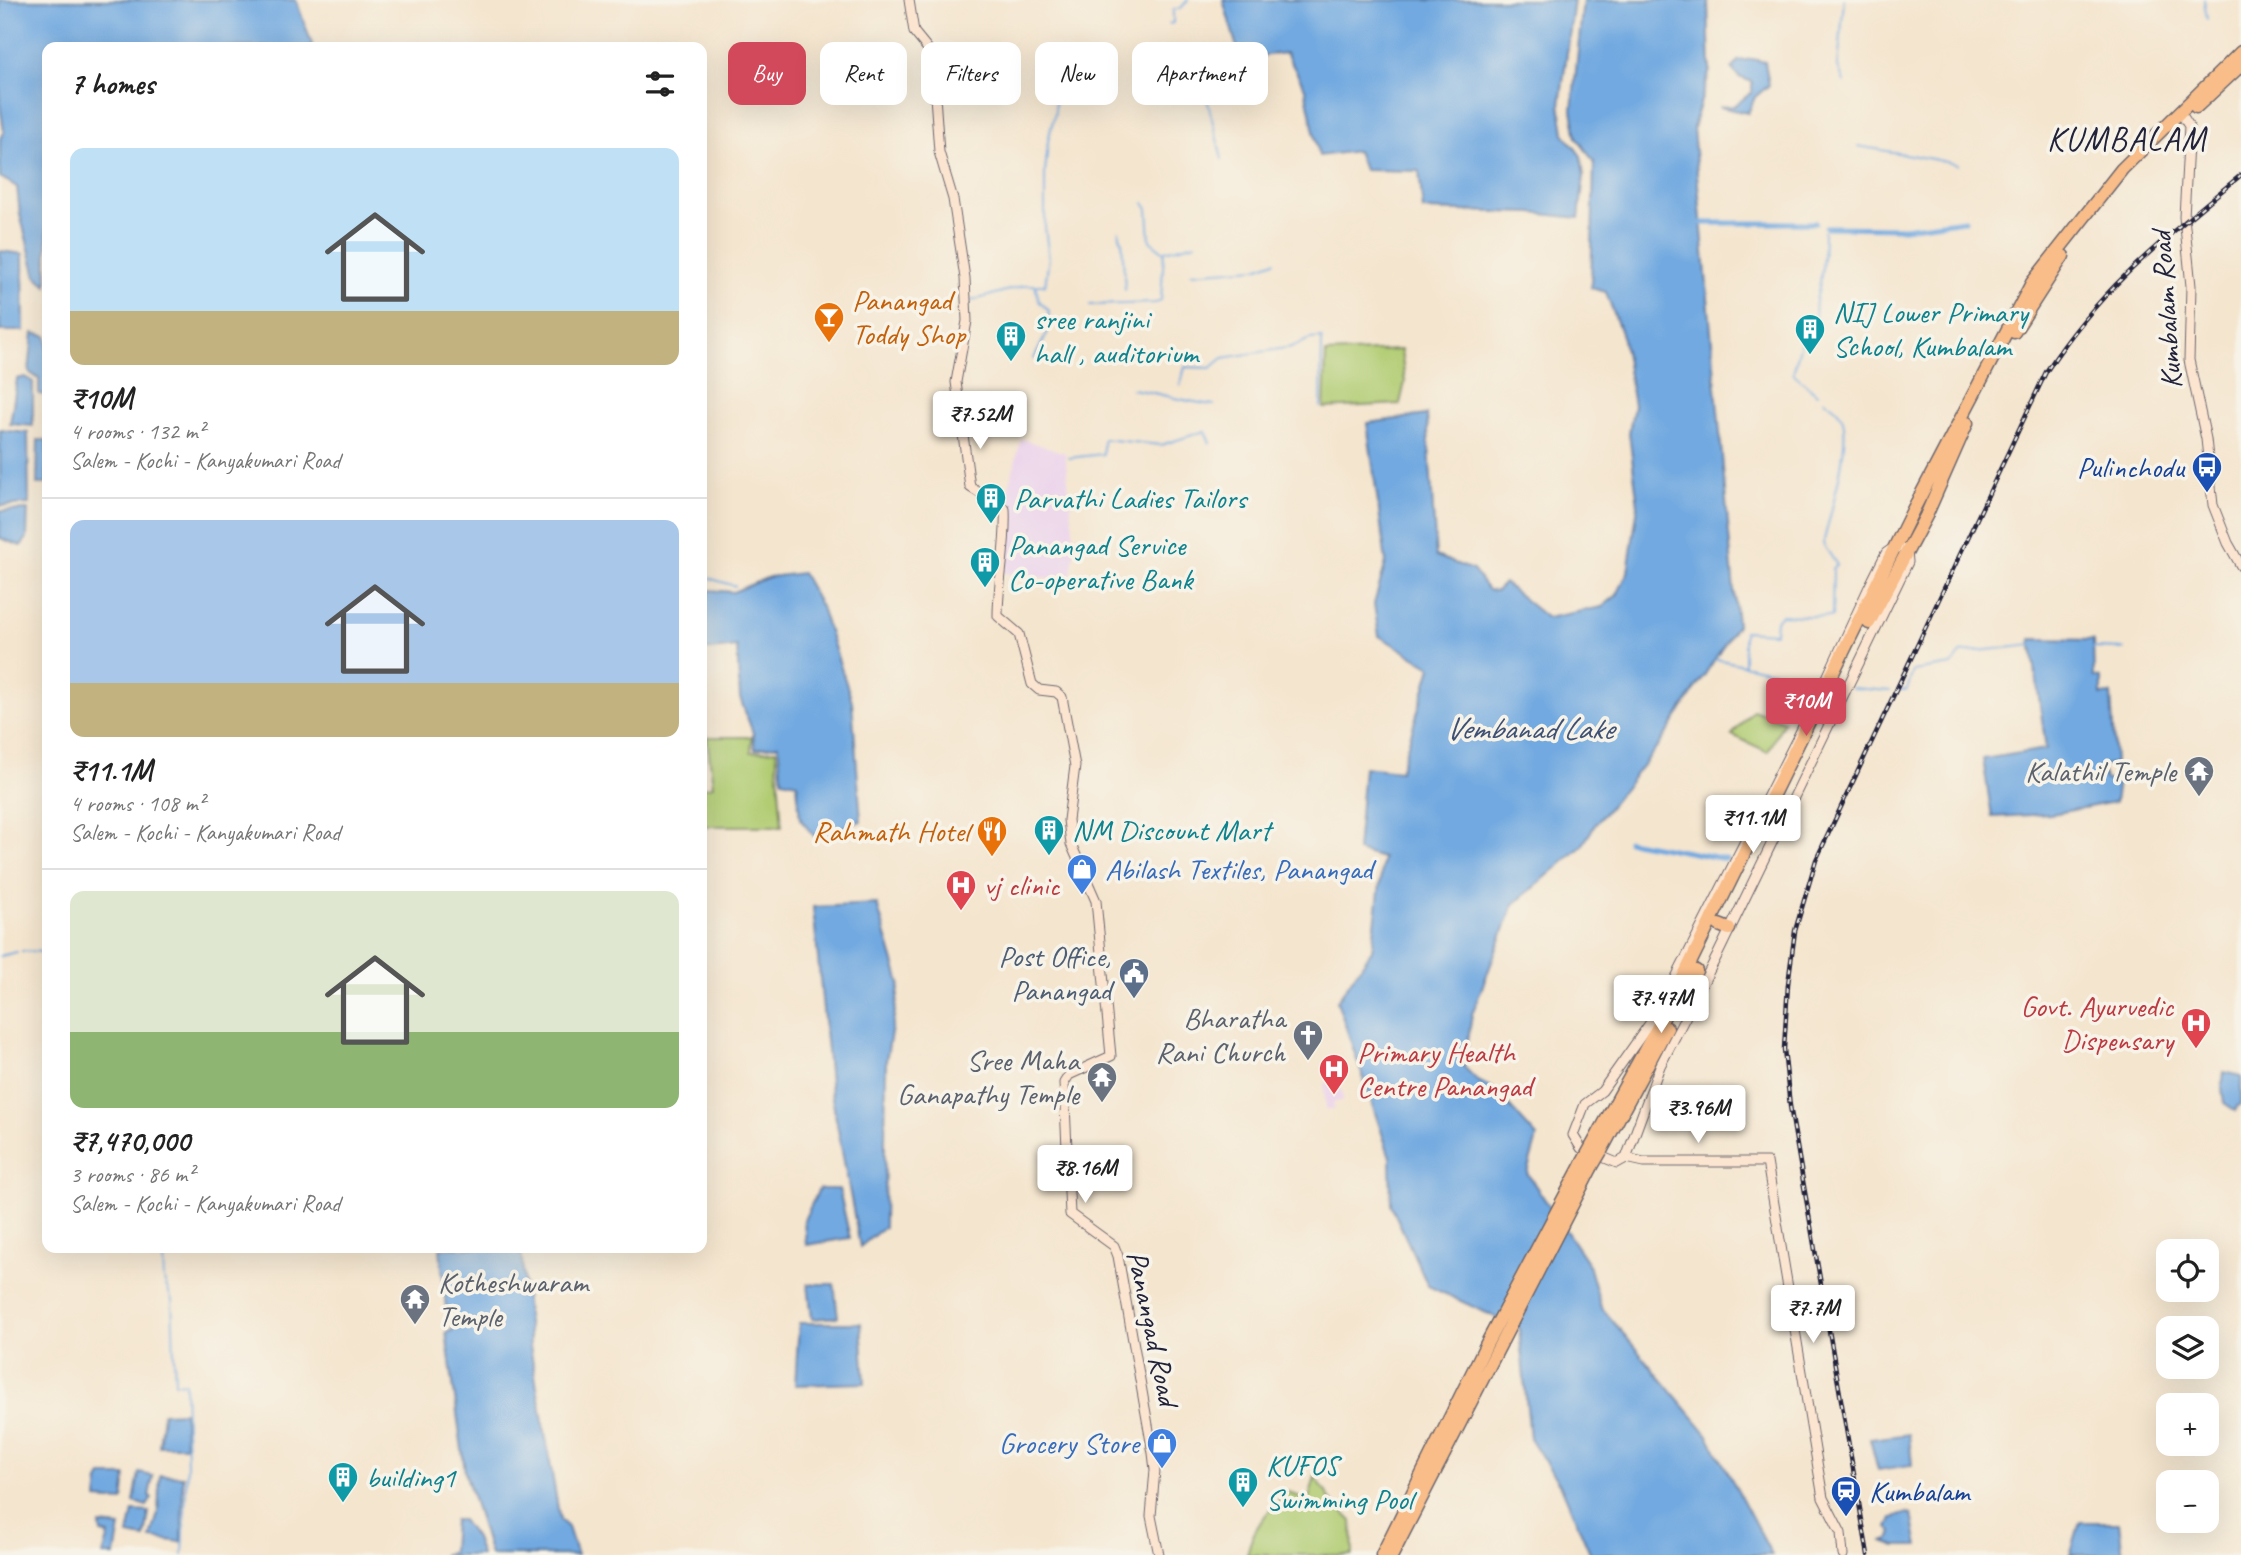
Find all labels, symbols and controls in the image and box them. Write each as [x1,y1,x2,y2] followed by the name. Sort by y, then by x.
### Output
[728,42,806,105] chip: Buy
[820,42,907,105] chip: Rent
[921,42,1021,105] chip: Filters
[1035,42,1118,105] chip: New
[1132,42,1268,105] chip: Apartment
[70,65,155,103] text: 7 homes
[641,65,679,103] icon: filters
[2047,118,2208,160] district label: KUMBALAM
[312,194,438,320] icon: home
[2141,226,2190,390] street label: Kumbalam Road
[852,281,967,353] place label: Panangad Toddy Shop
[1833,293,2030,365] place label: NIJ Lower Primary School, Kumbalam
[812,300,846,344] bar icon: Panangad Toddy Shop
[1034,300,1200,372] place label: sree ranjini hall , auditorium
[1793,312,1827,356] building icon: NIJ Lower Primary School, Kumbalam
[994,319,1028,363] building icon: sree ranjini hall , auditorium
[70,379,132,417] text: ₹10M
[923,392,1037,451] pin: ₹7.52M
[949,399,1011,428] text: ₹7.52M
[70,417,205,446] text: 4 rooms · 132 m²
[70,446,340,475] text: Salem - Kochi - Kanyakumari Road
[2077,448,2186,486] place label: Pulinchodu
[2190,450,2224,494] bus stop icon: Pulinchodu
[1014,479,1249,517] place label: Parvathi Ladies Tailors
[974,481,1008,525] building icon: Parvathi Ladies Tailors
[1008,526,1194,598] place label: Panangad Service Co-operative Bank
[968,545,1002,589] building icon: Panangad Service Co-operative Bank
[312,566,438,692] icon: home
[1765,678,1847,738] pin: ₹10M
[1782,686,1830,715] text: ₹10M
[1445,708,1617,749] water label: Vembanad Lake
[70,751,152,789] text: ₹11.1M
[2025,752,2178,790] place label: Kalathil Temple
[2182,754,2216,798] temple icon: Kalathil Temple
[70,789,205,818] text: 4 rooms · 108 m²
[1696,796,1810,855] pin: ₹11.1M
[1722,803,1784,832] text: ₹11.1M
[1072,811,1274,849] place label: NM Discount Mart
[812,812,974,850] place label: Rahmath Hotel
[1032,813,1066,857] building icon: NM Discount Mart
[975,814,1009,858] restaurant icon: Rahmath Hotel
[70,818,340,847] text: Salem - Kochi - Kanyakumari Road
[1105,850,1377,888] place label: Abilash Textiles, Panangad
[1065,852,1099,896] shop icon: Abilash Textiles, Panangad
[984,866,1060,904] place label: vj clinic
[944,868,978,912] hospital icon: vj clinic
[312,937,438,1063] icon: home
[999,937,1115,1009] place label: Post Office, Panangad
[1117,956,1151,1000] public building icon: Post Office, Panangad
[1604,976,1718,1035] pin: ₹7.47M
[1630,983,1692,1012] text: ₹7.47M
[2020,987,2176,1059] place label: Govt. Ayurvedic Dispensary
[1155,999,1288,1071] place label: Bharatha Rani Church
[2179,1006,2213,1050] hospital icon: Govt. Ayurvedic Dispensary
[1291,1018,1325,1062] church icon: Bharatha Rani Church
[1357,1033,1536,1105] place label: Primary Health Centre Panangad
[897,1041,1081,1113] place label: Sree Maha Ganapathy Temple
[1317,1052,1351,1096] hospital icon: Primary Health Centre Panangad
[1085,1060,1119,1104] temple icon: Sree Maha Ganapathy Temple
[1641,1086,1755,1145] pin: ₹3.96M
[1667,1093,1729,1122] text: ₹3.96M
[70,1122,190,1160] text: ₹7,470,000
[1028,1146,1142,1205] pin: ₹8.16M
[1053,1153,1117,1182] text: ₹8.16M
[70,1160,194,1189] text: 3 rooms · 86 m²
[70,1189,340,1218] text: Salem - Kochi - Kanyakumari Road
[2156,1239,2219,1533] map controls
[2156,1239,2219,1302] button: locate
[1118,1247,1189,1413] street label: Panangad Road
[438,1263,590,1335] place label: Kotheshwaram Temple
[398,1282,432,1326] temple icon: Kotheshwaram Temple
[1764,1286,1862,1345] pin: ₹7.7M
[1787,1293,1839,1322] text: ₹7.7M
[2156,1316,2219,1379] button: layers
[2156,1393,2219,1456] button: +
[999,1424,1141,1462] place label: Grocery Store
[1145,1426,1179,1470] shop icon: Grocery Store
[1266,1446,1417,1518] place label: KUFOS Swimming Pool
[366,1458,457,1496] place label: building1
[326,1460,360,1504] building icon: building1
[1226,1465,1260,1509] building icon: KUFOS Swimming Pool
[2156,1470,2219,1533] button: −
[1869,1472,1971,1510] place label: Kumbalam
[1829,1474,1863,1518] station icon: Kumbalam

